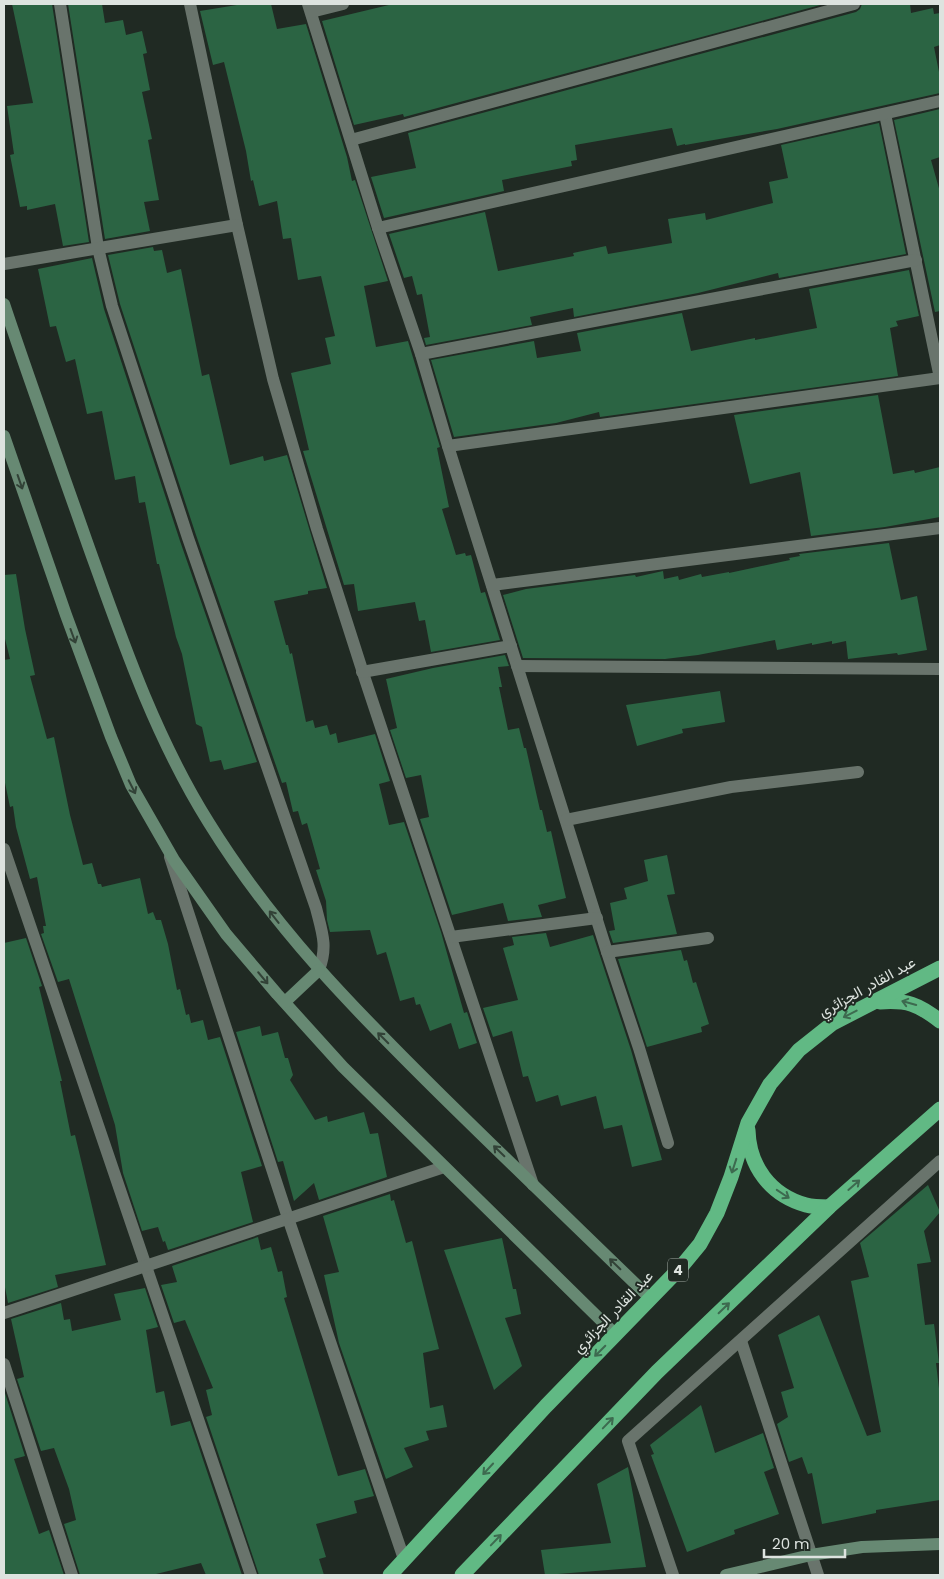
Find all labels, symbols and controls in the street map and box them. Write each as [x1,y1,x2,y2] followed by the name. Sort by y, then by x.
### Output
[16,474,25,489] one-way arrow
[69,627,78,643] one-way arrow
[128,779,137,794] one-way arrow
[268,911,279,924] one-way arrow
[815,951,921,1024] street label: عبد القادر الجزائري
[258,972,269,985] one-way arrow
[901,998,917,1008] one-way arrow
[843,1009,858,1019] one-way arrow
[376,1032,389,1044] one-way arrow
[492,1145,505,1157] one-way arrow
[729,1158,739,1174] one-way arrow
[848,1179,861,1190] one-way arrow
[776,1189,790,1199] one-way arrow
[609,1258,622,1270] one-way arrow
[668,1258,688,1282] road number: 4
[568,1265,660,1360] street label: عبد القادر الجزائري
[717,1302,730,1314] one-way arrow
[594,1345,606,1358] one-way arrow
[602,1416,614,1429] one-way arrow
[482,1463,494,1475] one-way arrow
[764,1526,845,1558] scale bar
[772,1533,810,1554] text: 20 m
[490,1534,502,1546] one-way arrow

